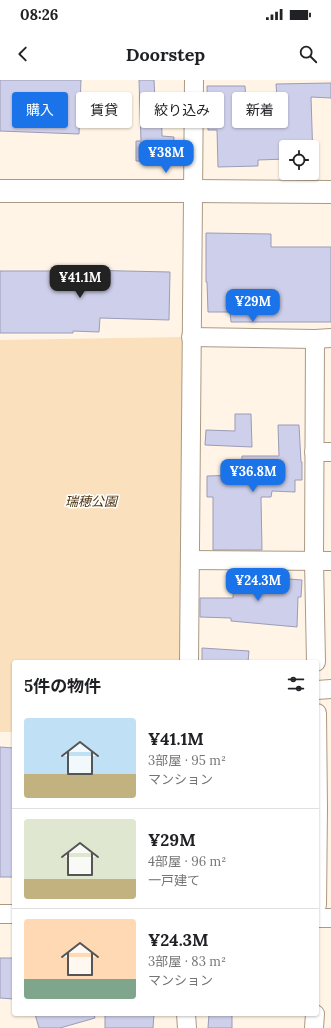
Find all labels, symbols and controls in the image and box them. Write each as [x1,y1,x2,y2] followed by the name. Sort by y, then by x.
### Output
[20,5,59,24] text: 08:26
[12,43,34,65] icon: back
[126,43,205,66] text: Doorstep
[297,43,319,65] icon: search
[12,92,68,128] chip: 購入
[76,92,132,128] chip: 賃貸
[140,92,224,128] chip: 絞り込み
[232,92,288,128] chip: 新着
[142,140,190,174] pin: ¥38M
[279,140,319,180] map controls
[279,140,319,180] button: locate
[148,144,184,161] text: ¥38M
[47,265,113,299] pin: ¥41.1M
[59,269,101,286] text: ¥41.1M
[229,289,277,323] pin: ¥29M
[235,293,271,310] text: ¥29M
[220,459,286,493] pin: ¥36.8M
[229,463,277,480] text: ¥36.8M
[65,493,119,510] park label: 瑞穂公園
[225,568,291,602] pin: ¥24.3M
[235,572,281,589] text: ¥24.3M
[285,673,307,695] icon: filters
[24,675,101,697] text: 5件の物件
[148,728,204,750] text: ¥41.1M
[56,734,104,782] icon: home
[148,752,226,769] text: 3部屋 · 95 m²
[148,771,213,788] text: マンション
[148,829,196,851] text: ¥29M
[56,835,104,883] icon: home
[148,853,226,870] text: 4部屋 · 96 m²
[148,872,200,889] text: 一戸建て
[148,929,209,951] text: ¥24.3M
[56,935,104,983] icon: home
[148,953,226,970] text: 3部屋 · 83 m²
[148,972,213,989] text: マンション

